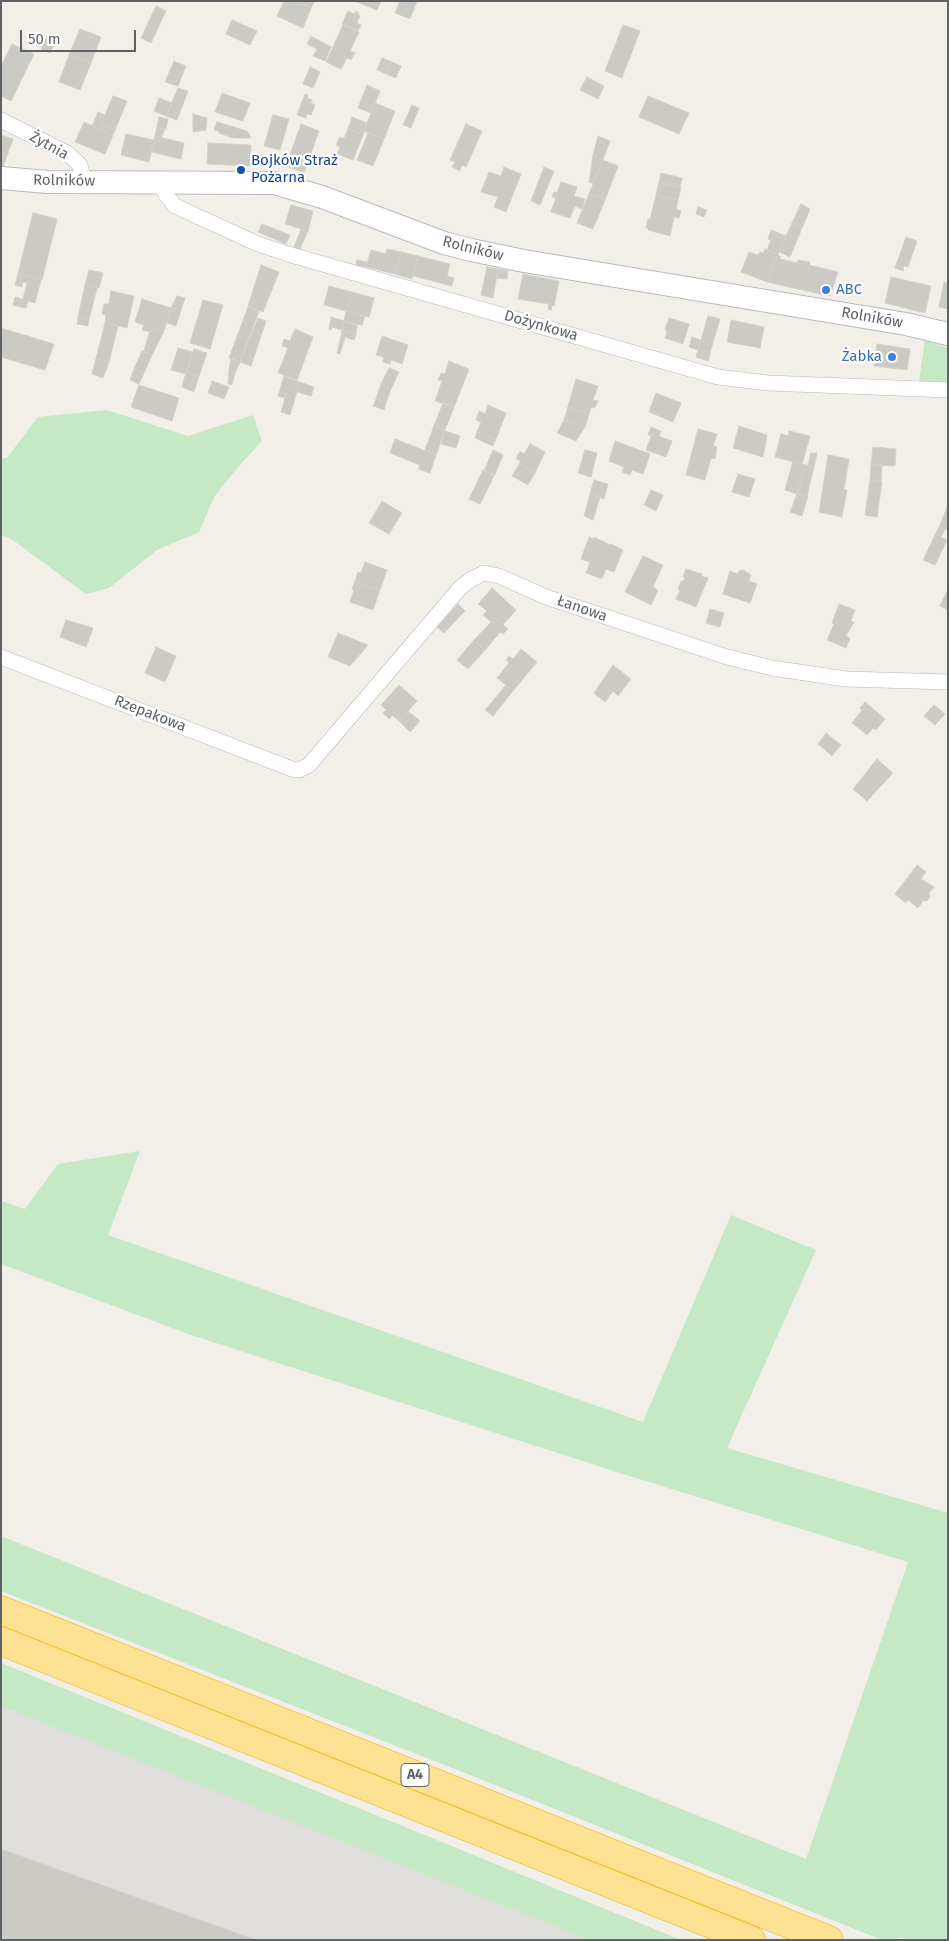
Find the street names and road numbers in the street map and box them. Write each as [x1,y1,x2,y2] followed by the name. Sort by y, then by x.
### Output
[26,128,72,164] street label: Żytnia
[33,171,95,191] street label: Rolników
[441,233,505,265] street label: Rolników
[840,304,904,332] street label: Rolników
[502,307,580,345] street label: Dożynkowa
[554,592,610,626] street label: Łanowa
[111,692,189,736] street label: Rzepakowa
[401,1764,429,1786] road number: A4

